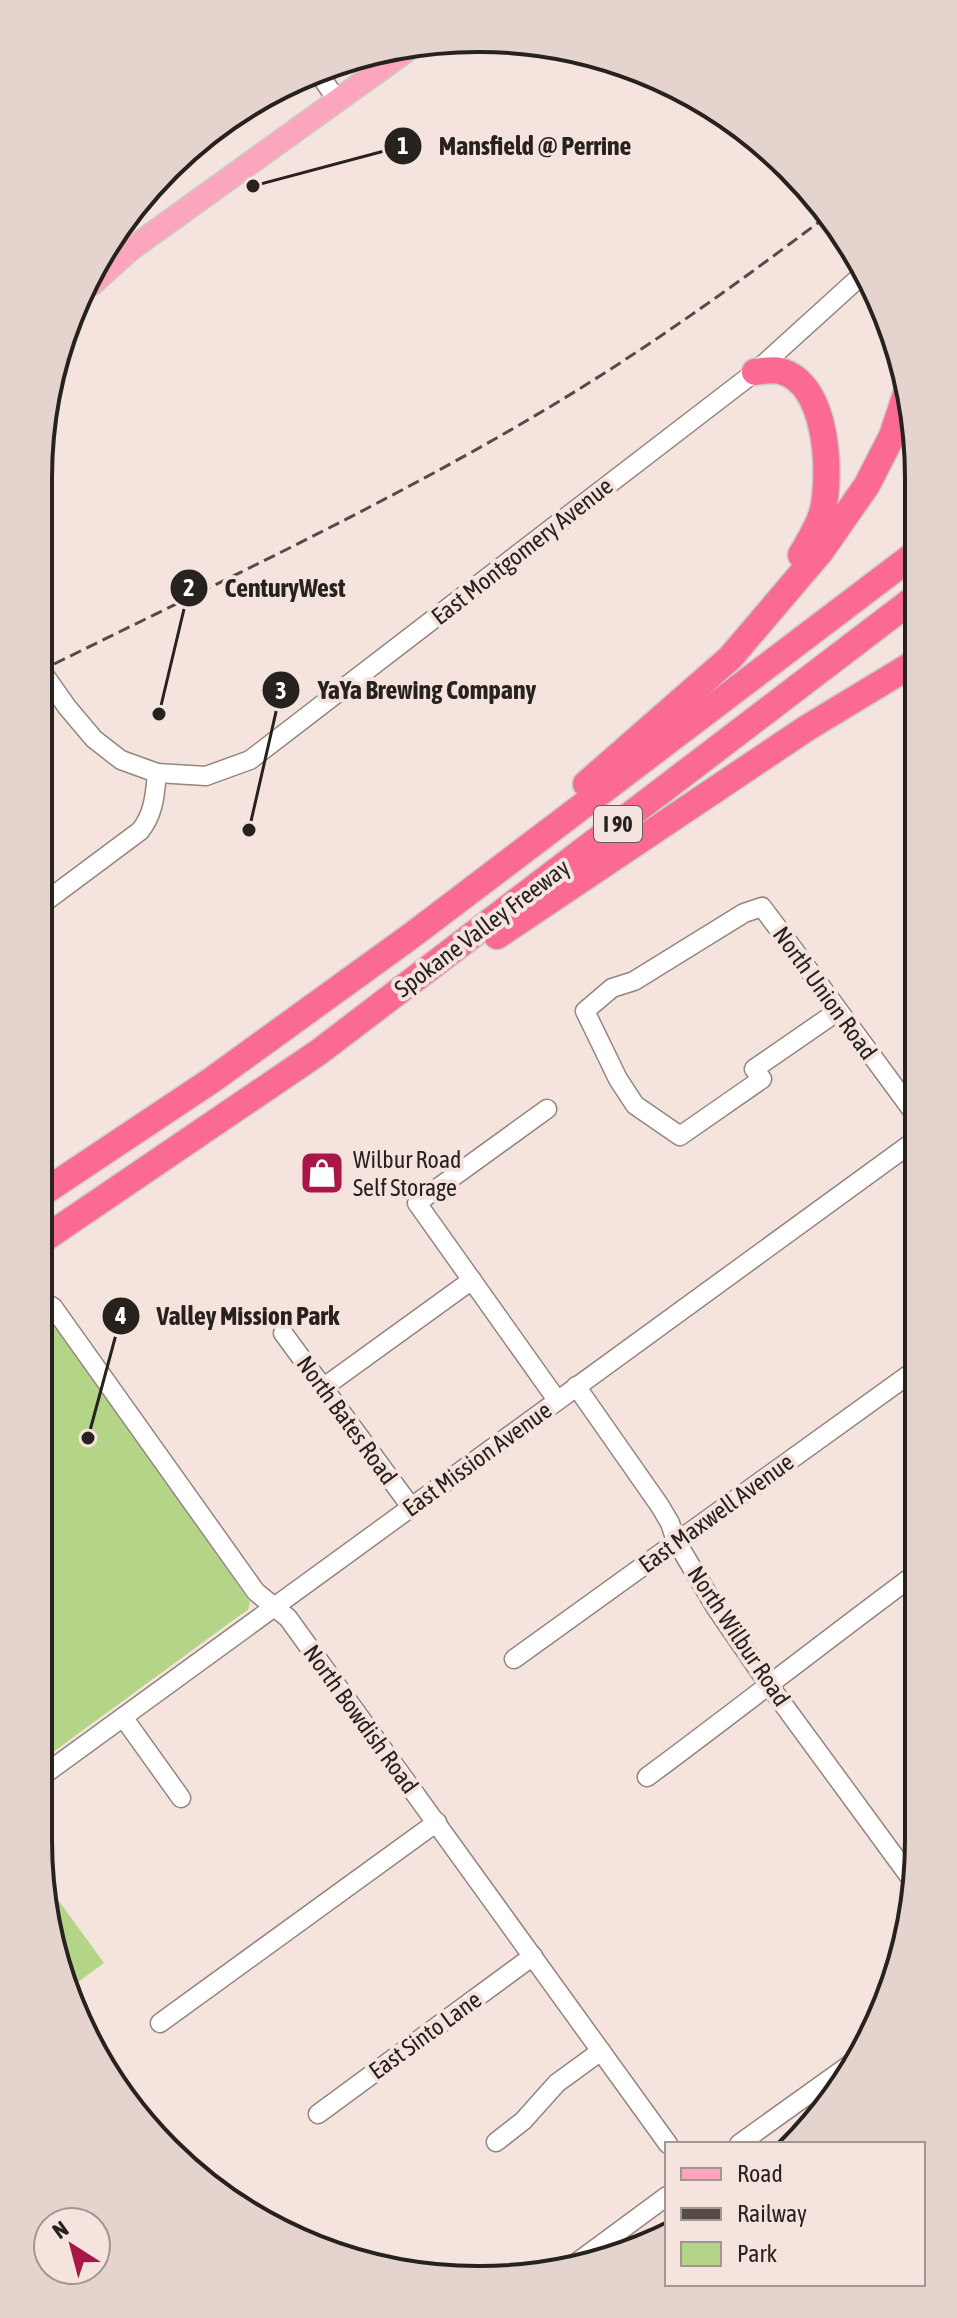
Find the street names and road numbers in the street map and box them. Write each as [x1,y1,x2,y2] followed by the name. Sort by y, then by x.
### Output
[426,472,618,630] street label: East Montgomery Avenue
[594,806,642,842] road number: I 90
[389,853,575,1002] street label: Spokane Valley Freeway
[768,921,882,1065] street label: North Union Road
[291,1351,403,1489] street label: North Bates Road
[398,1396,556,1522] street label: East Mission Avenue
[633,1448,799,1578] street label: East Maxwell Avenue
[682,1561,796,1711] street label: North Wilbur Road
[298,1640,424,1798] street label: North Bowdish Road
[364,1985,486,2085] street label: East Sinto Lane

